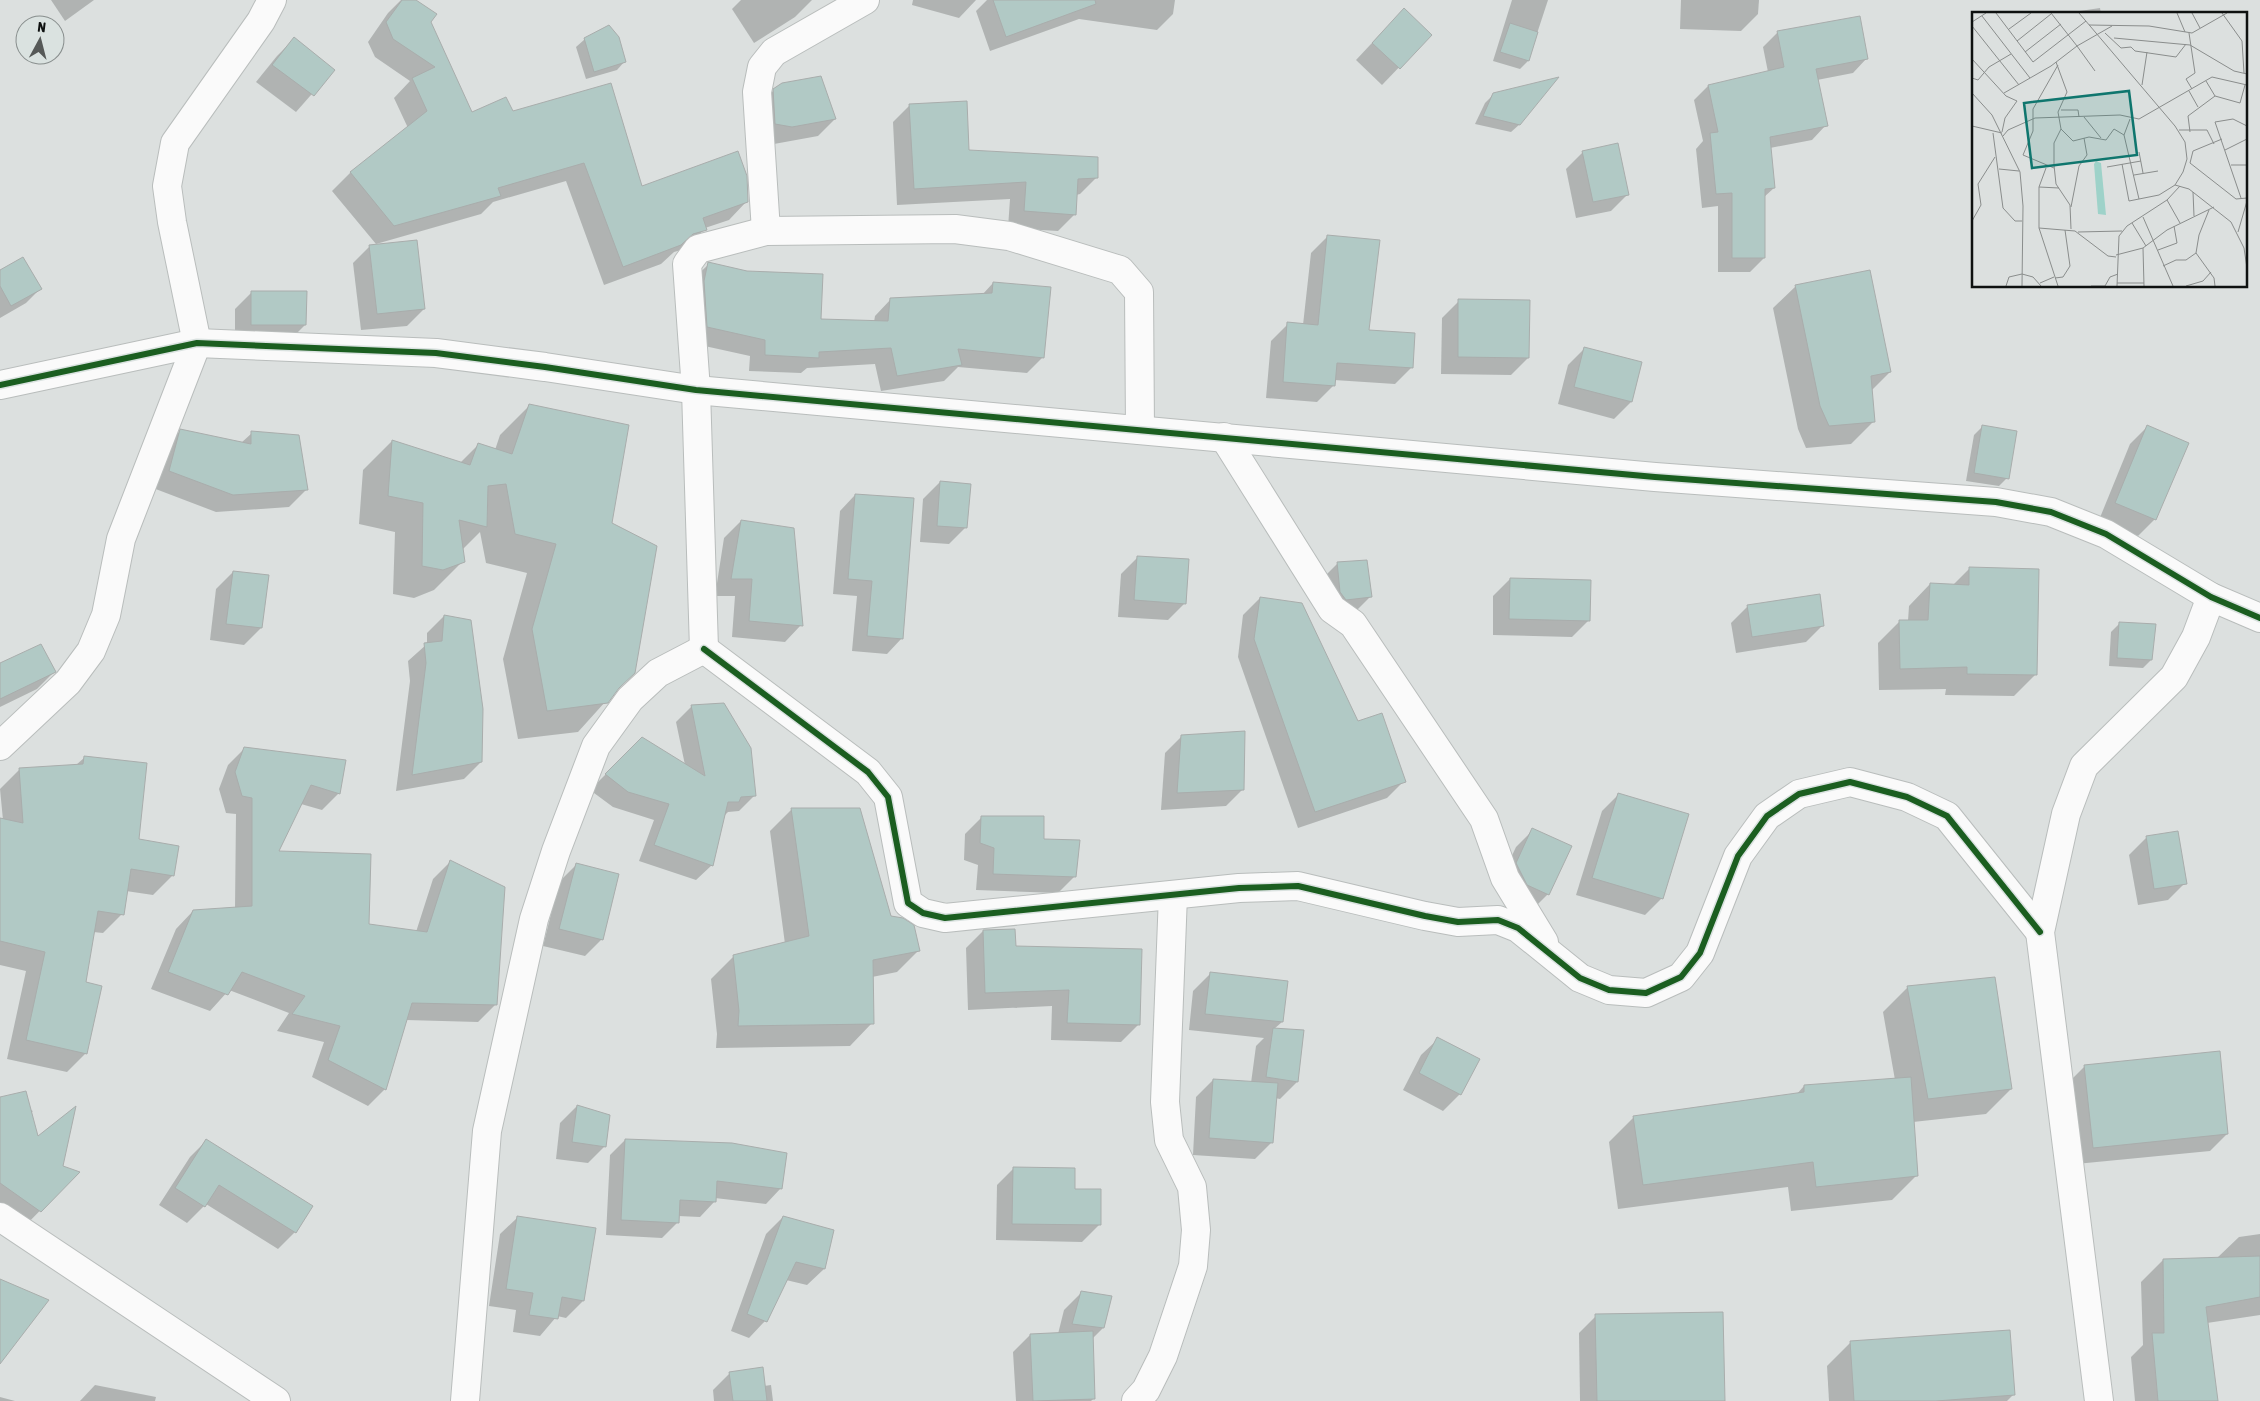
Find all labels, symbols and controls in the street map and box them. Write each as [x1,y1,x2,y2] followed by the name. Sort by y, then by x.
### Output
[1972,12,2248,288] inset map
[15,15,65,65] north arrow
[37,19,47,36] text: N

